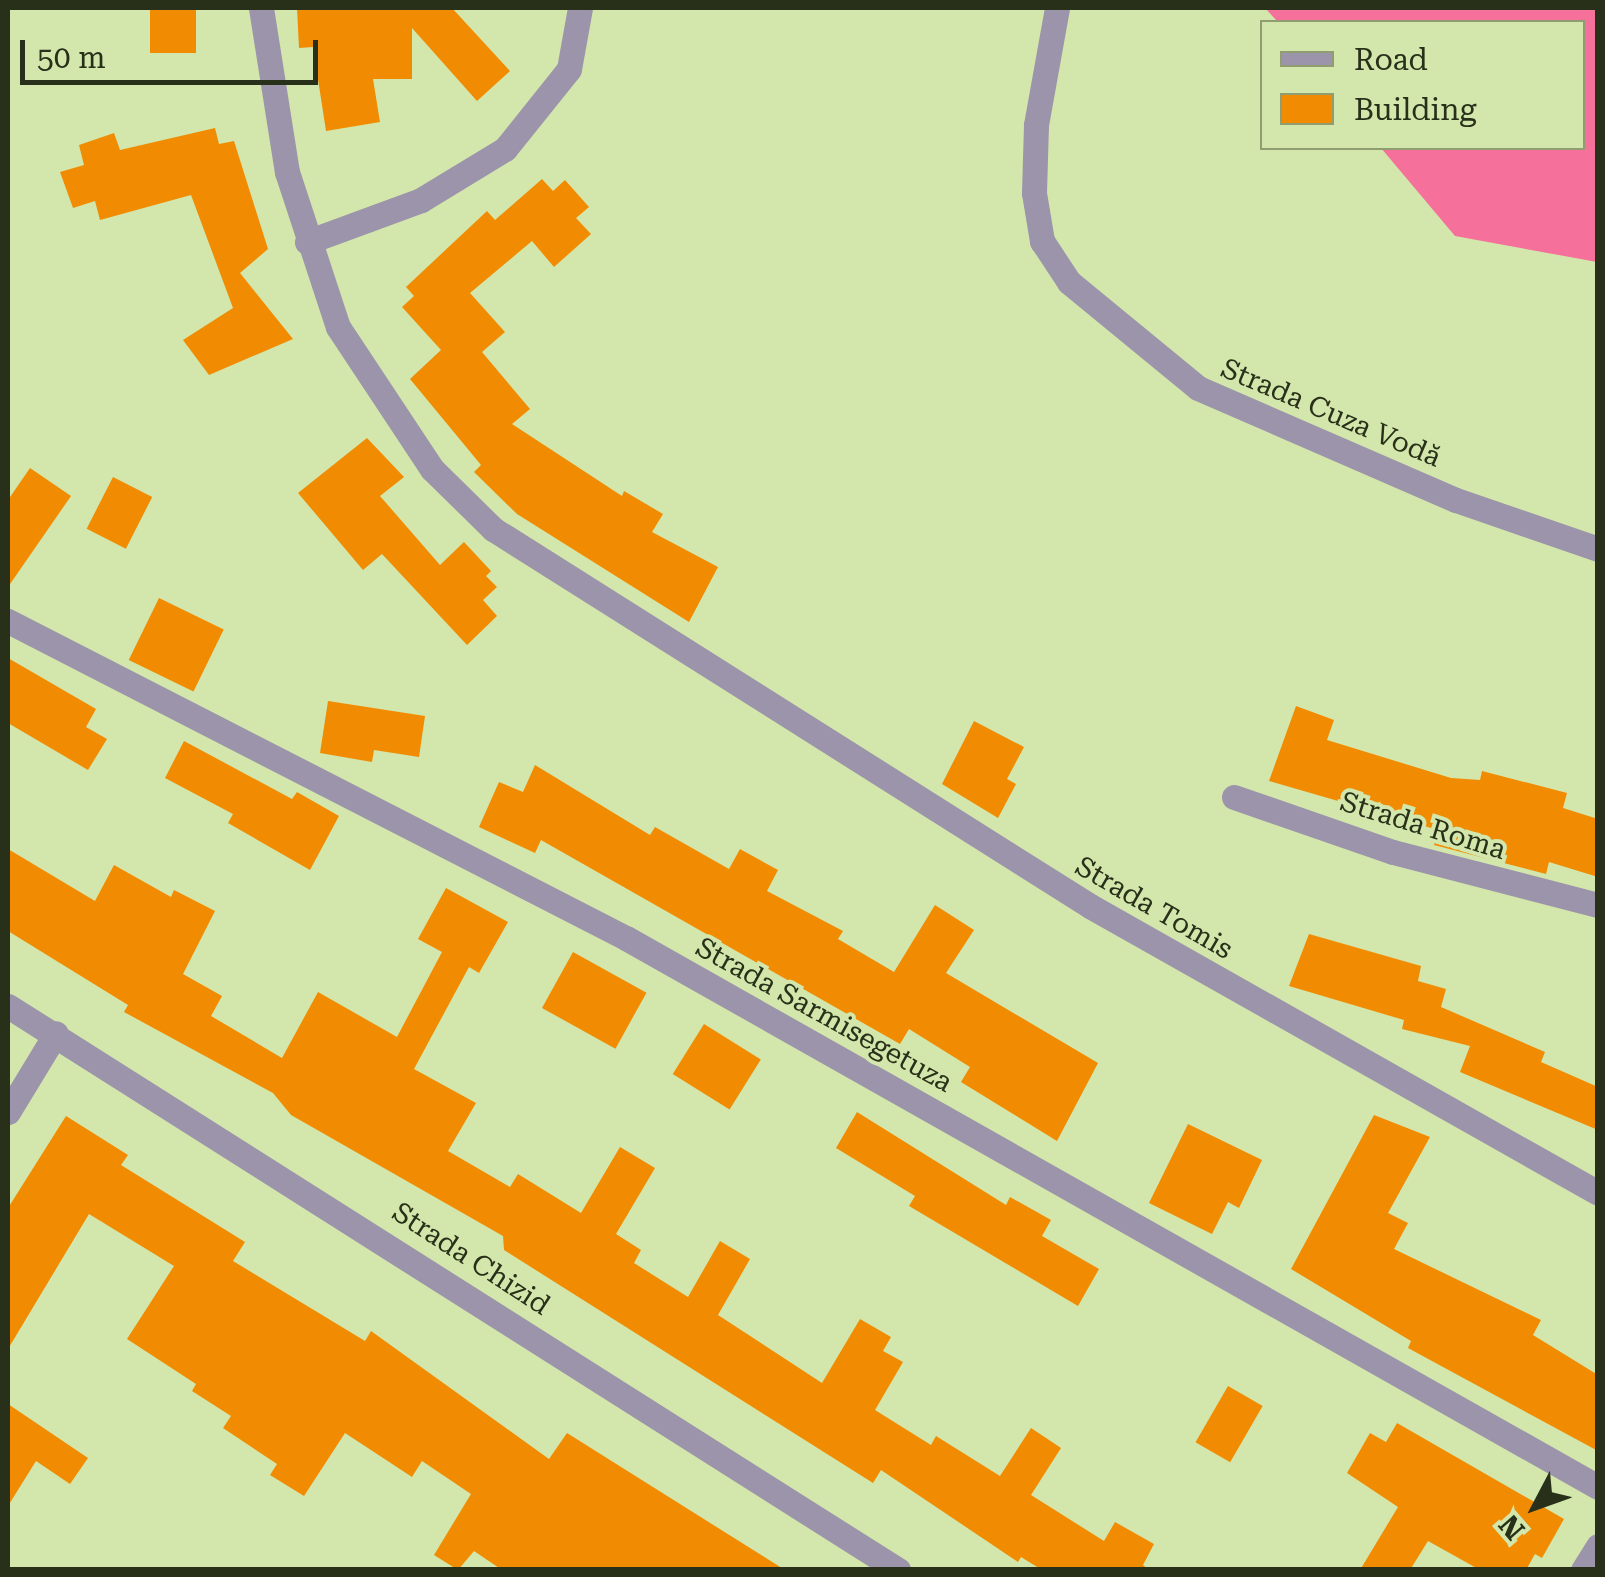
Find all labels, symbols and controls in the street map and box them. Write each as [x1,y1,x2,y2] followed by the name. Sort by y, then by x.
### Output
[25,20,322,82] scale bar
[1260,20,1585,150] legend
[37,40,106,75] text: 50 m
[1354,42,1428,77] text: Road
[1354,92,1477,127] text: Building
[1216,352,1446,474] street label: Strada Cuza Vodă
[1336,785,1510,867] street label: Strada Roma
[1069,849,1239,967] street label: Strada Tomis
[690,930,958,1100] street label: Strada Sarmisegetuza
[386,1196,556,1322] street label: Strada Chizid
[1485,1457,1585,1557] north arrow
[1492,1508,1532,1546] text: N

